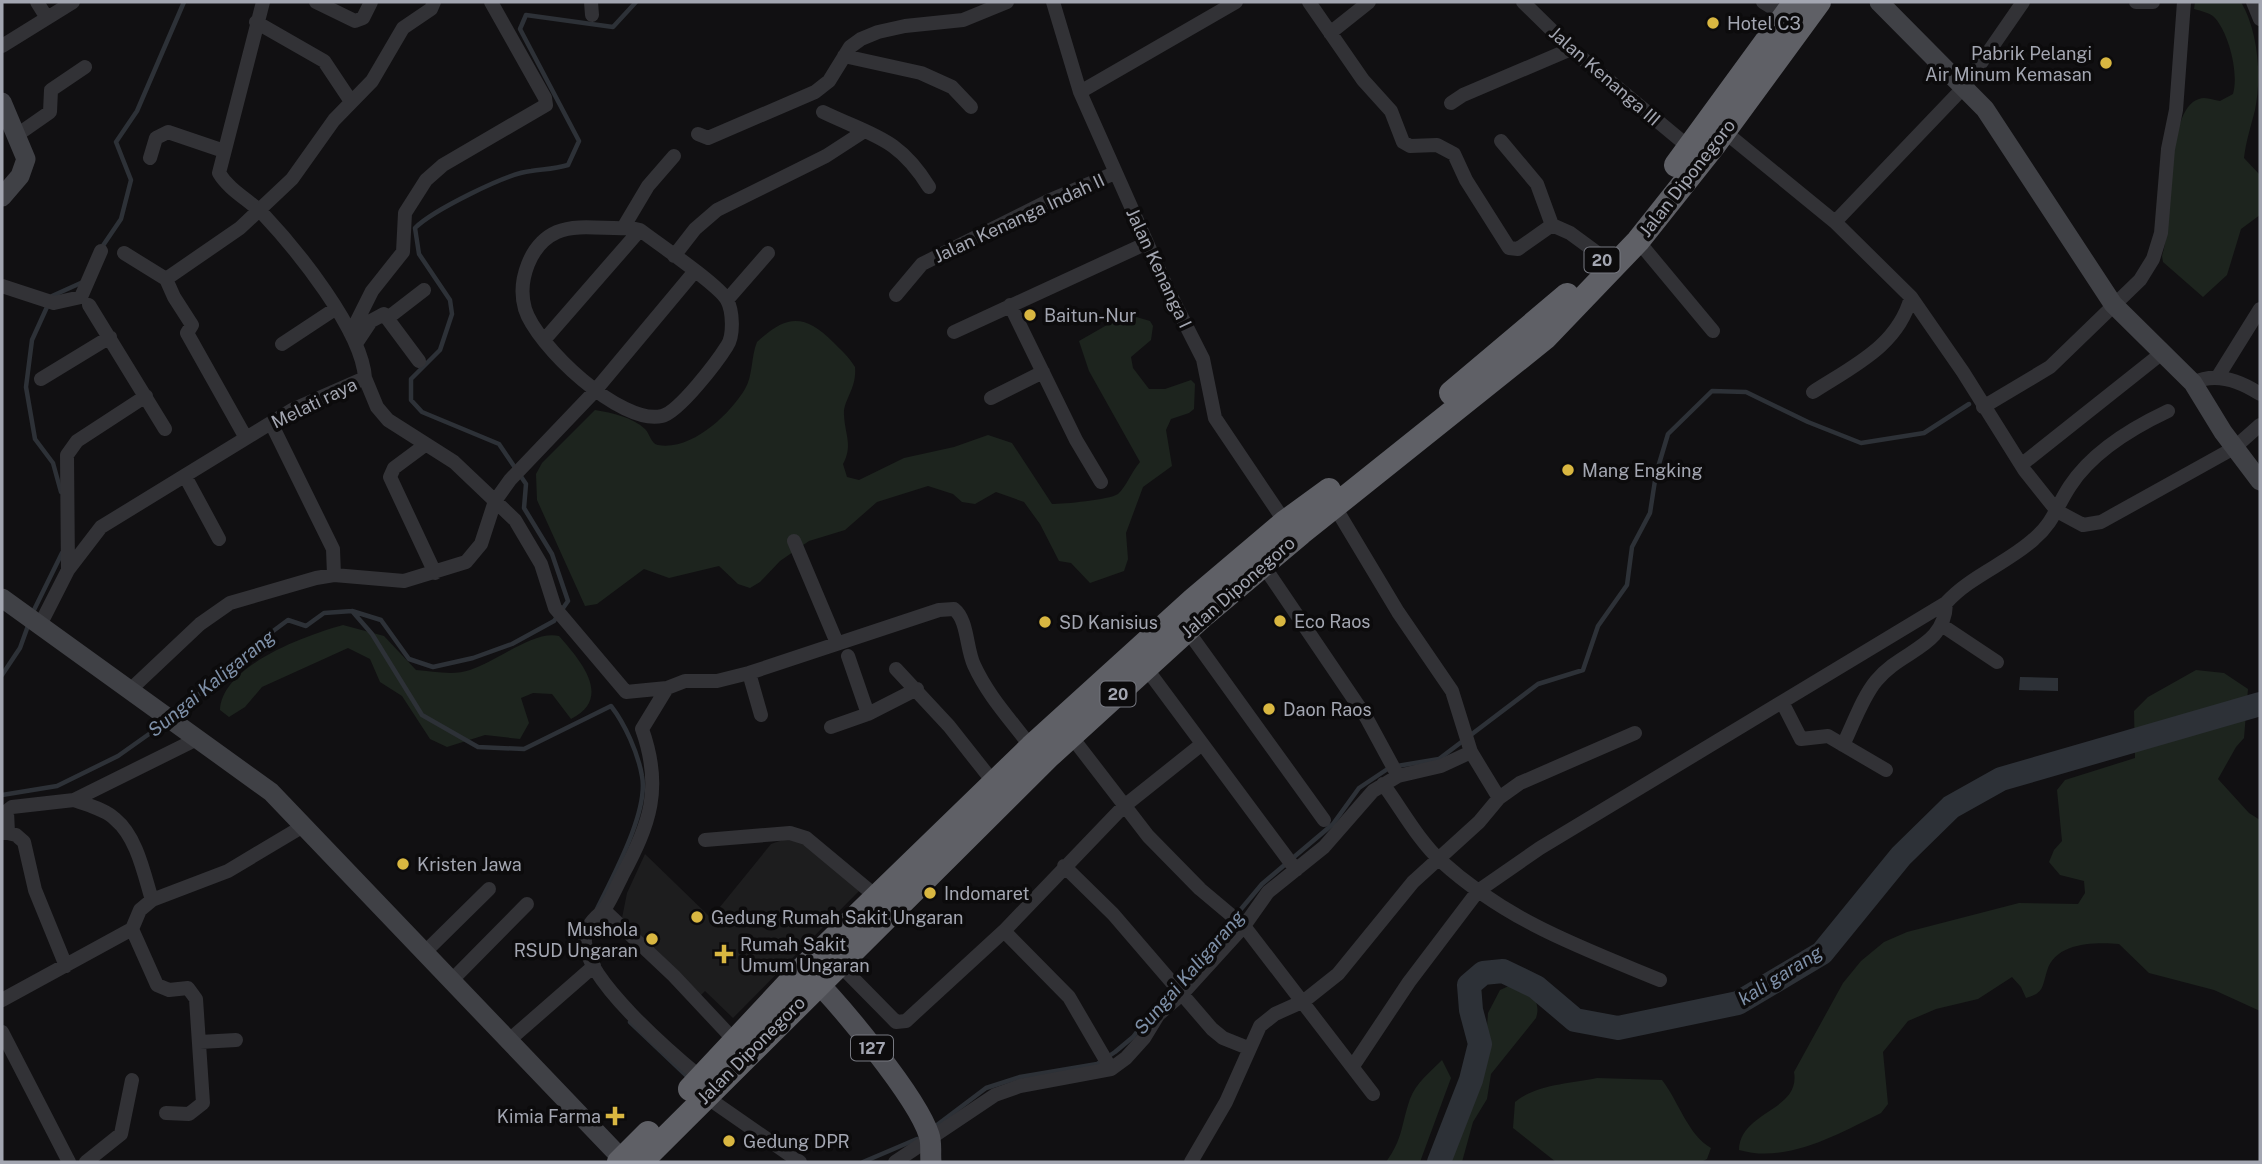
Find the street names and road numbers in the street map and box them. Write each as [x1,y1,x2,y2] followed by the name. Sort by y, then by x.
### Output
[1545,22,1665,130] street label: Jalan Kenanga III
[1634,115,1740,241] street label: Jalan Diponegoro
[930,169,1108,267] street label: Jalan Kenanga Indah II
[1122,205,1196,331] street label: Jalan Kenanga I
[1584,248,1620,272] road number: 20
[268,373,360,433] street label: Melati raya
[1177,532,1299,642] street label: Jalan Diponegoro
[1100,681,1136,706] road number: 20
[693,992,809,1108] street label: Jalan Diponegoro
[851,1036,893,1060] road number: 127

